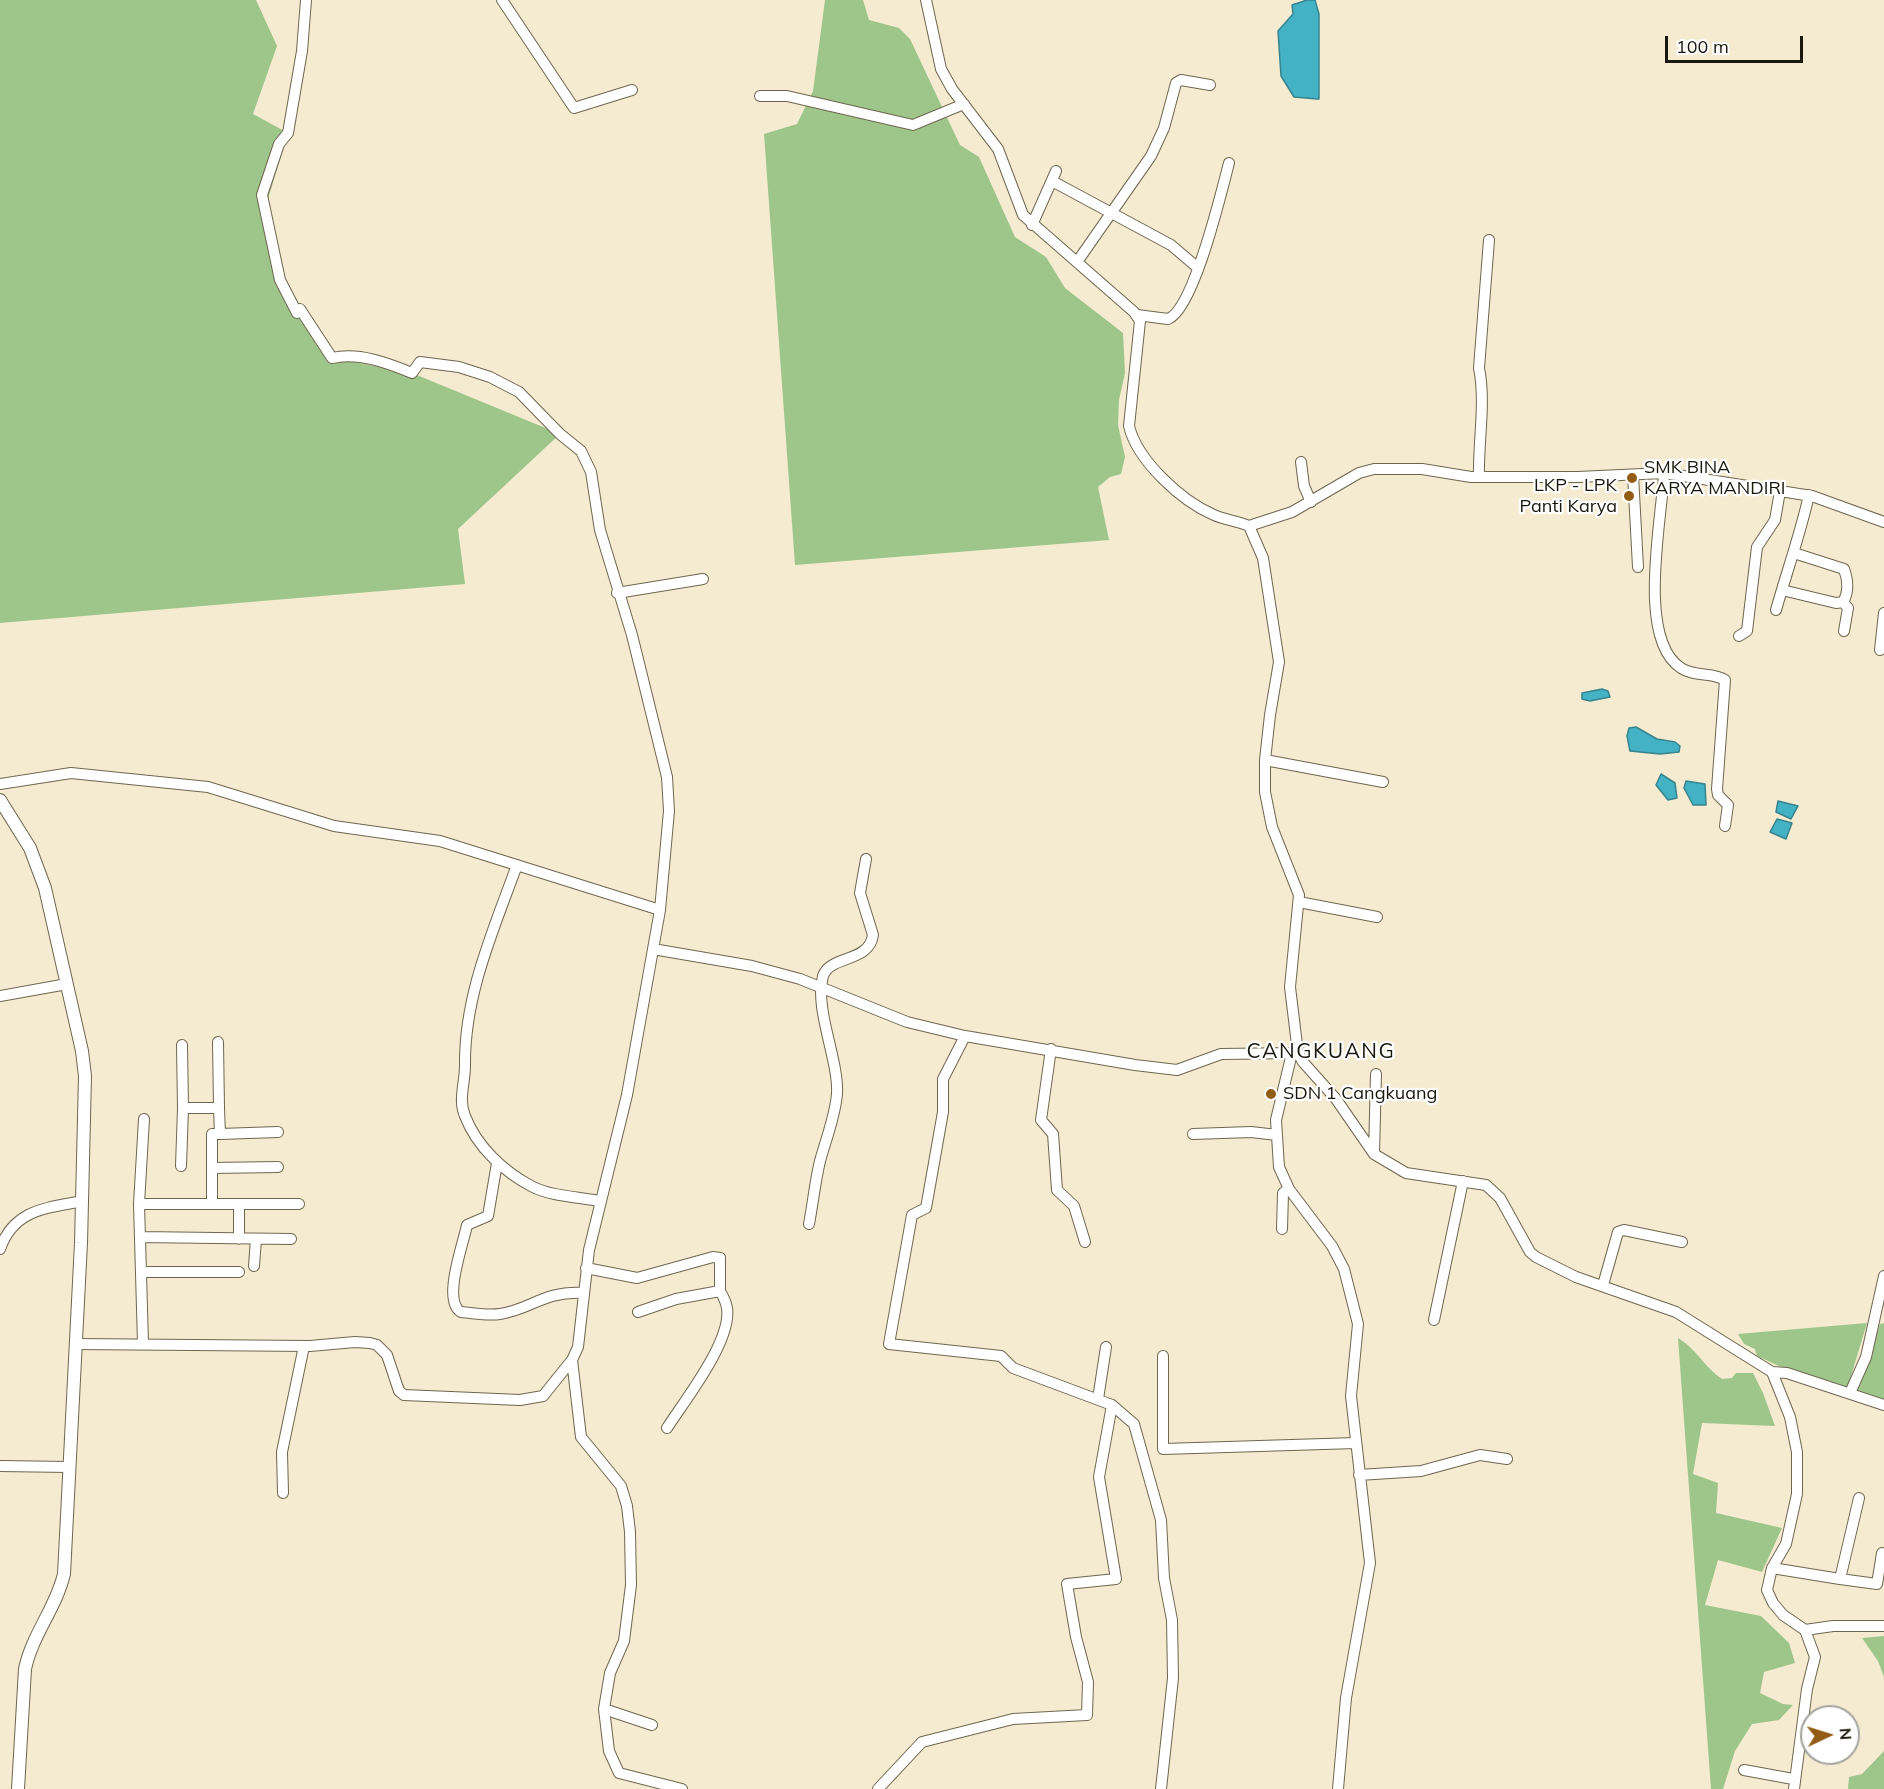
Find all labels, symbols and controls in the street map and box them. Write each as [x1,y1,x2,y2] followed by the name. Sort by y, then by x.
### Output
[1668,24,1806,62] scale bar
[1676,35,1729,58] text: 100 m
[1644,457,1786,500] place label: SMK BINA KARYA MANDIRI
[1625,471,1639,485] marker: SMK BINA KARYA MANDIRI
[1520,475,1617,518] place label: LKP - LPK Panti Karya
[1622,489,1636,503] marker: LKP - LPK Panti Karya
[1247,1039,1395,1065] district label: CANGKUANG
[1283,1083,1437,1105] place label: SDN 1 Cangkuang
[1264,1087,1278,1101] marker: SDN 1 Cangkuang
[1800,1705,1860,1765] north arrow
[1836,1727,1856,1741] text: N

